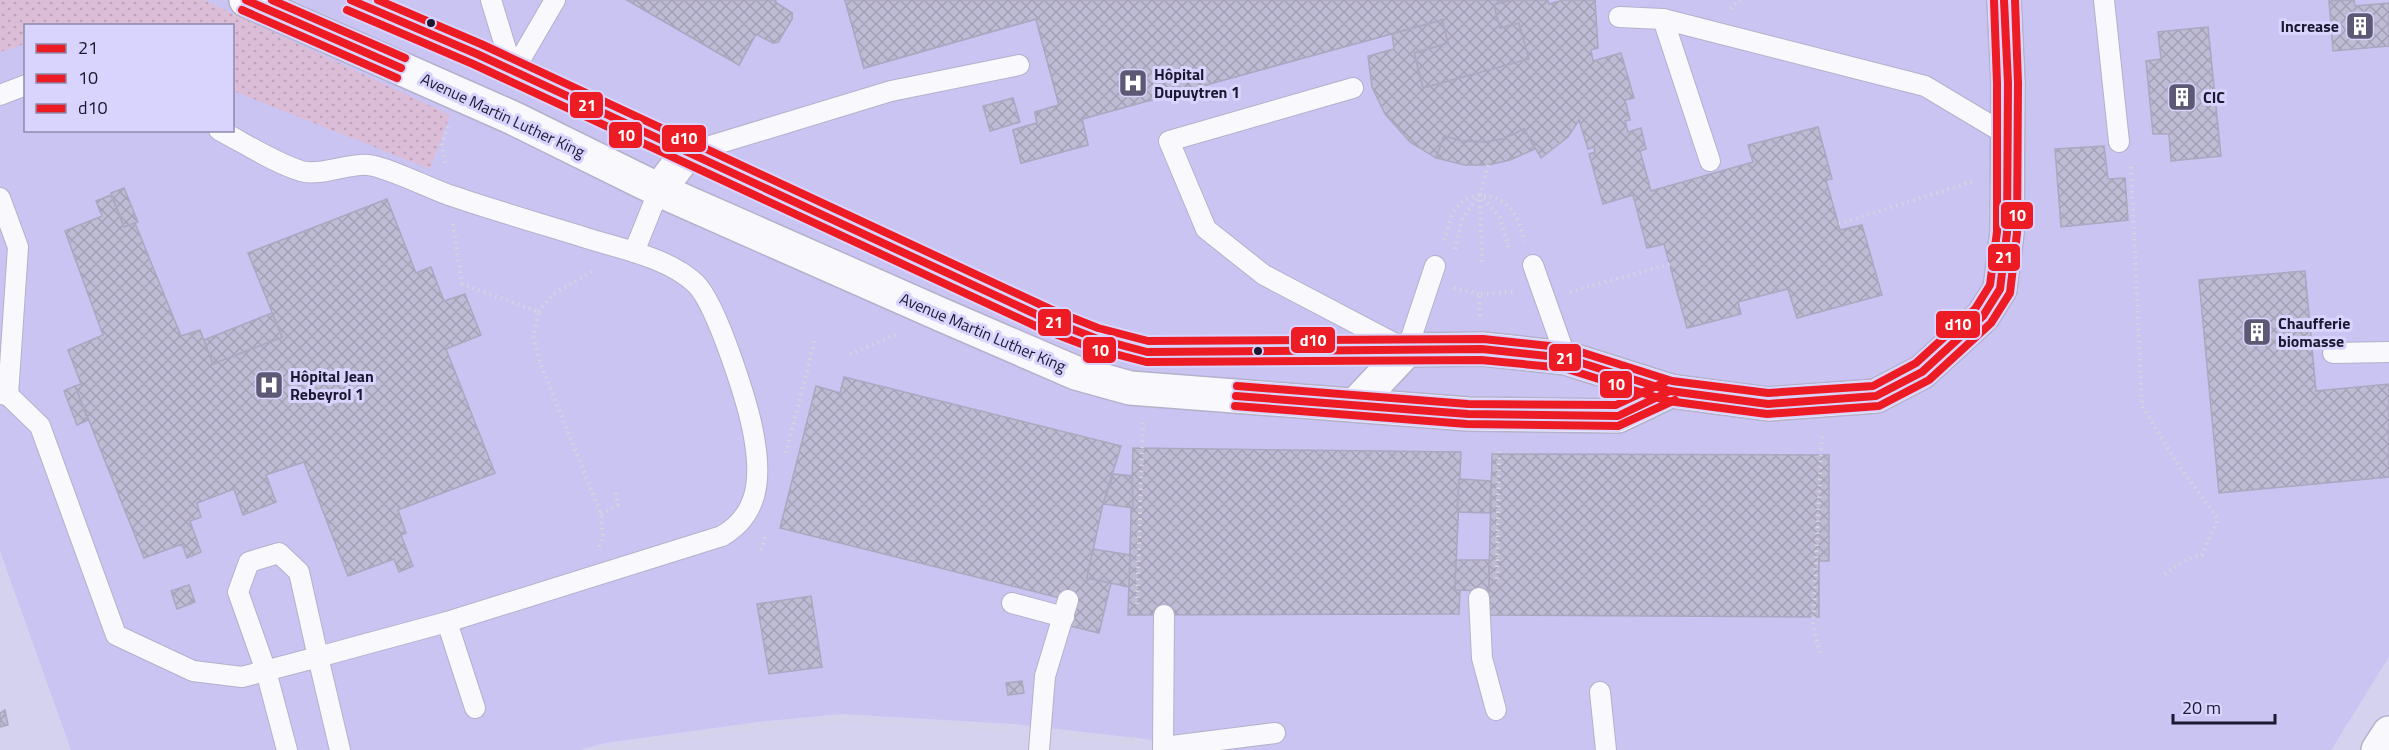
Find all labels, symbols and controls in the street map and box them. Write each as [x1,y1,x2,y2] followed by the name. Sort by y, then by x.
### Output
[2344,10,2376,42] building icon: Increase
[2280,14,2339,38] place label: Increase
[425,17,437,29] unlabelled marker
[24,24,234,132] legend
[78,34,98,61] text: 21
[1154,62,1240,104] place label: Hôpital Dupuytren 1
[78,64,98,91] text: 10
[417,66,589,164] street label: Avenue Martin Luther King
[1117,67,1149,99] hospital icon: Hôpital Dupuytren 1
[2166,81,2198,113] building icon: CIC
[2203,85,2225,109] place label: CIC
[569,91,604,119] line badge: 21
[578,93,596,117] text: 21
[78,94,108,121] text: d10
[608,121,643,149] line badge: 10
[617,123,635,147] text: 10
[661,124,707,153] line badge: d10
[671,126,697,150] text: d10
[2000,201,2034,230] line badge: 10
[2008,203,2026,227] text: 10
[1987,243,2021,272] line badge: 21
[1995,245,2013,269] text: 21
[896,286,1070,378] street label: Avenue Martin Luther King
[1037,308,1072,337] line badge: 21
[1045,310,1063,334] text: 21
[1935,310,1981,339] line badge: d10
[2278,311,2350,353] place label: Chaufferie biomasse
[1945,312,1971,336] text: d10
[2241,316,2273,348] building icon: Chaufferie biomasse
[1290,326,1336,354] line badge: d10
[1300,328,1326,352] text: d10
[1082,336,1117,364] line badge: 10
[1091,338,1109,362] text: 10
[1548,343,1582,372] line badge: 21
[1252,345,1264,357] unlabelled marker
[1556,346,1574,370] text: 21
[290,364,374,406] place label: Hôpital Jean Rebeyrol 1
[253,369,285,401] hospital icon: Hôpital Jean Rebeyrol 1
[1599,370,1633,399] line badge: 10
[1607,372,1625,396] text: 10
[2173,687,2275,725] scale bar
[2182,694,2221,721] text: 20 m

